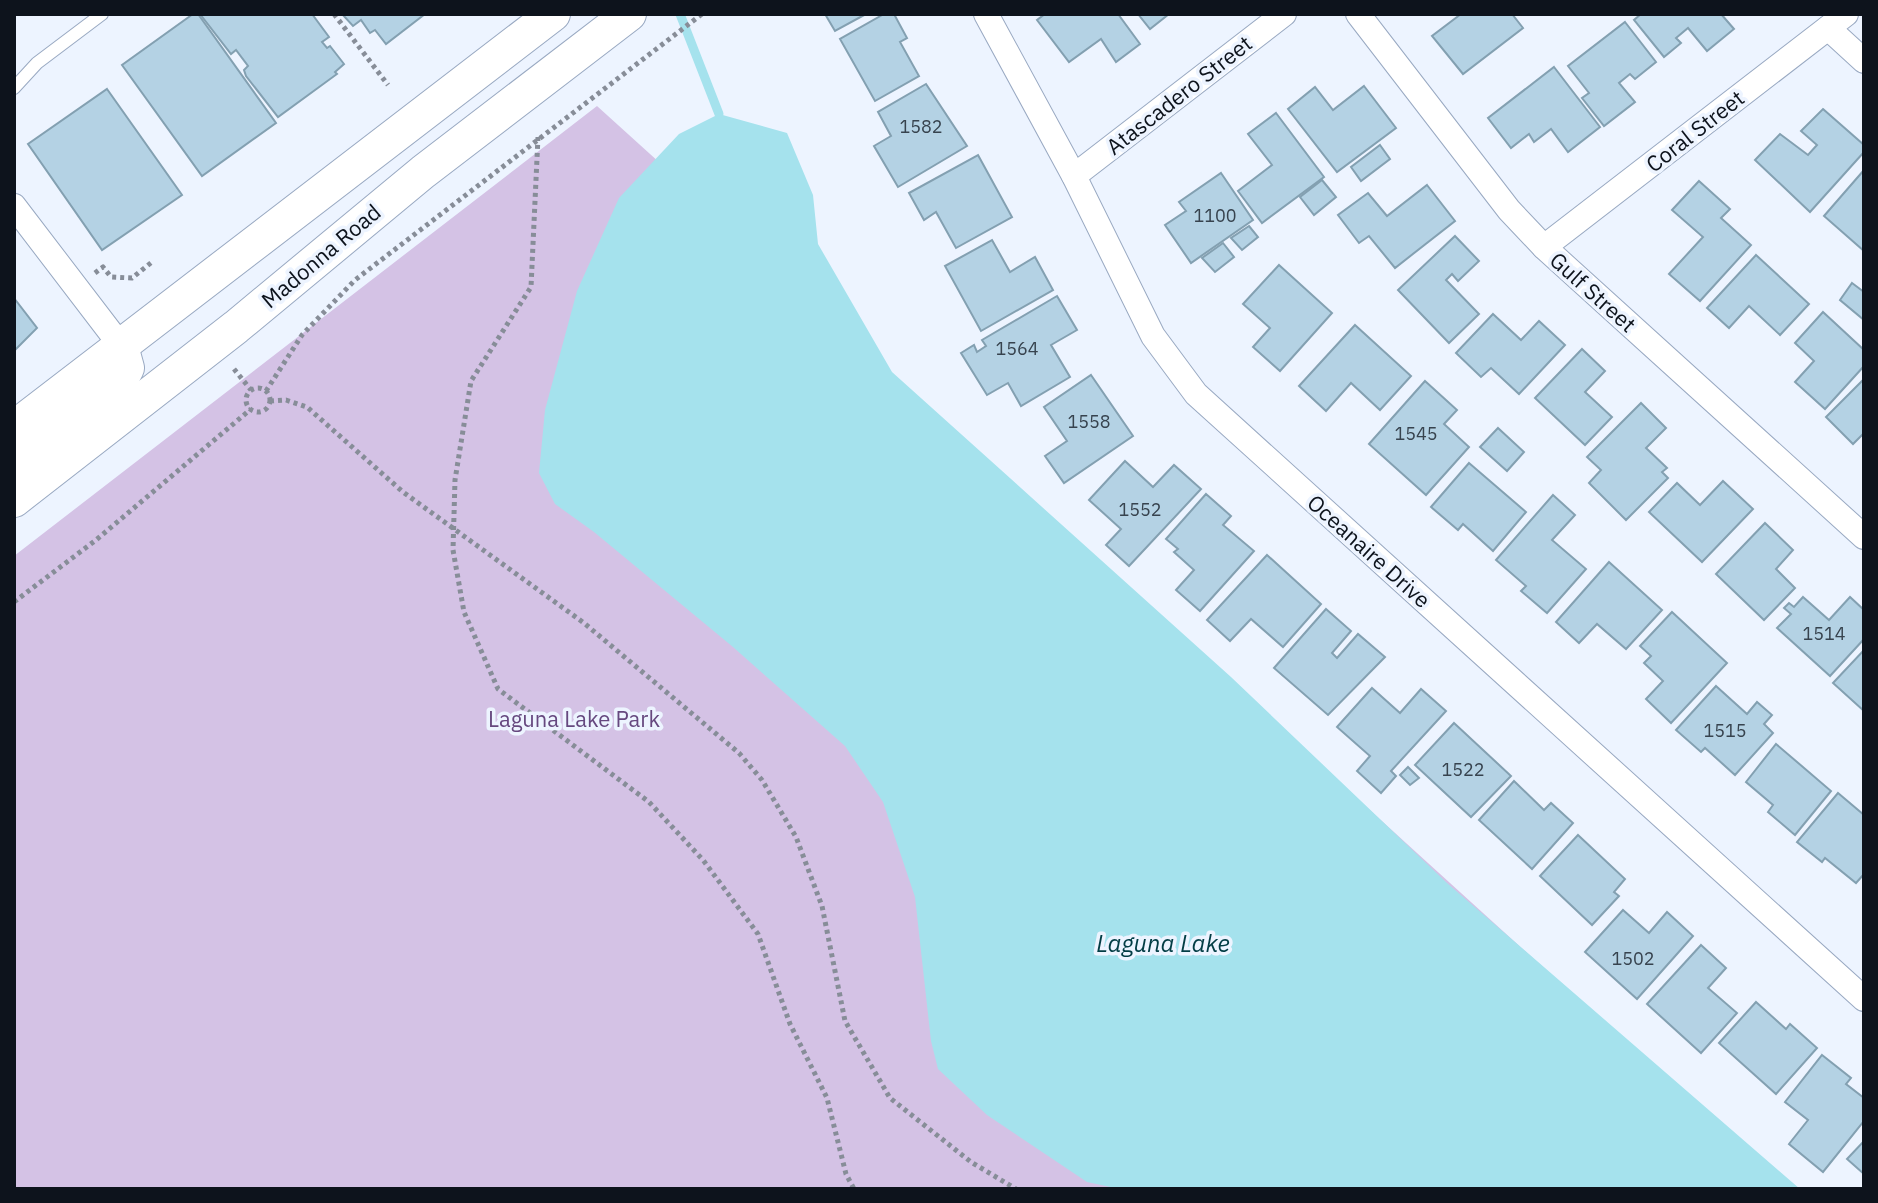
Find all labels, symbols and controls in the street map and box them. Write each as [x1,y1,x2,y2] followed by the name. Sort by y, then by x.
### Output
[1100,28,1258,161] street label: Atascadero Street
[1640,83,1750,178] street label: Coral Street
[899,115,943,138] house number: 1582
[255,197,386,314] street label: Madonna Road
[1193,204,1237,227] house number: 1100
[1544,245,1643,338] street label: Gulf Street
[995,337,1039,360] house number: 1564
[1067,410,1111,433] house number: 1558
[1394,422,1438,445] house number: 1545
[1302,488,1437,614] street label: Oceanaire Drive
[1118,498,1162,521] house number: 1552
[1802,622,1846,645] house number: 1514
[488,704,660,733] park label: Laguna Lake Park
[1703,719,1747,742] house number: 1515
[1441,758,1485,781] house number: 1522
[1096,927,1230,959] water label: Laguna Lake
[1611,947,1655,970] house number: 1502

